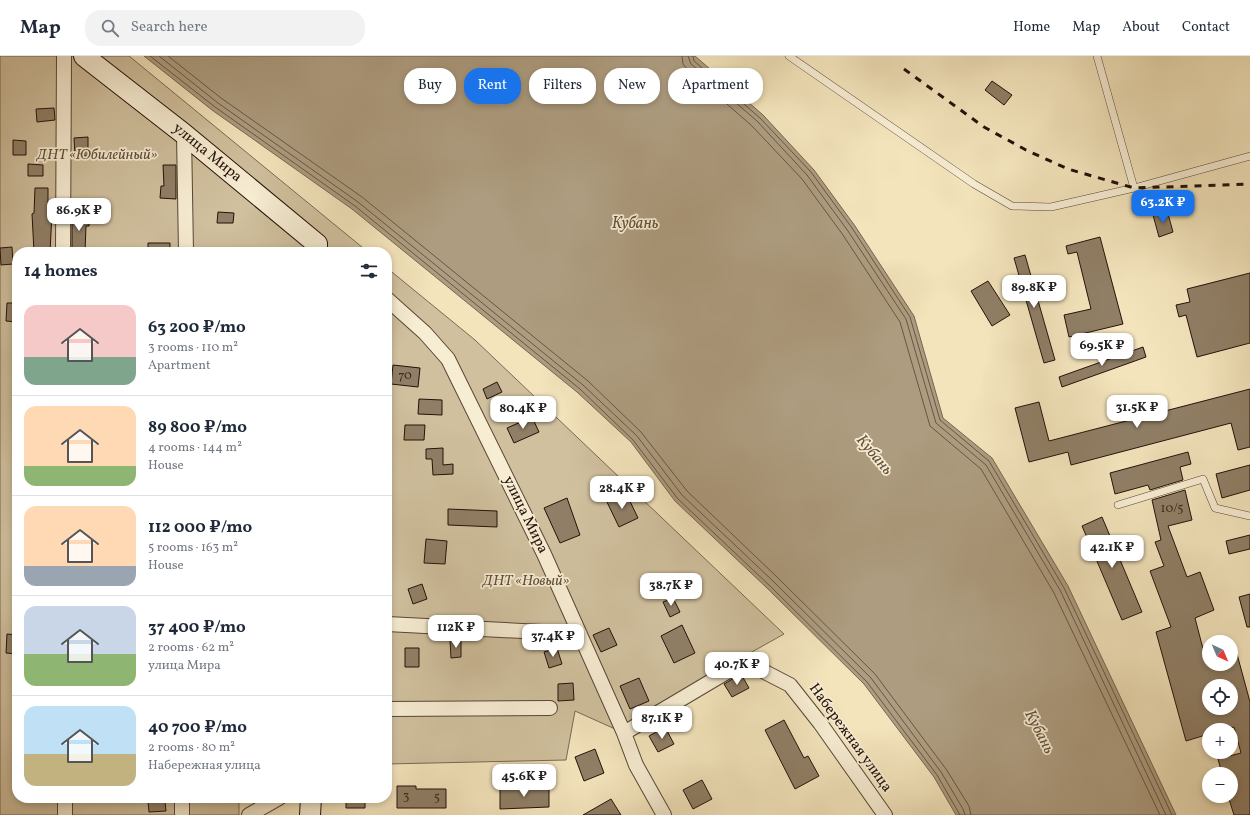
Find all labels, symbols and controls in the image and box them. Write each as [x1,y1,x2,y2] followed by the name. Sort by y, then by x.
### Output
[85,10,365,46] search box
[20,15,61,41] text: Map
[99,17,121,39] icon: search
[131,17,208,38] text: Search here
[1013,18,1050,37] text: Home
[1072,18,1100,37] text: Map
[1122,18,1160,37] text: About
[1182,18,1230,37] text: Contact
[404,68,456,104] chip: Buy
[464,68,521,104] chip: Rent
[529,68,596,104] chip: Filters
[604,68,660,104] chip: New
[668,68,763,104] chip: Apartment
[168,118,246,188] street label: улица Мира
[36,145,158,166] park label: ДНТ «Юбилейный»
[1126,190,1200,224] pin: 63.2K ₽
[1140,194,1186,212] text: 63.2K ₽
[42,198,116,232] pin: 86.9K ₽
[56,202,102,220] text: 86.9K ₽
[612,213,659,235] water label: Кубань
[24,260,98,283] text: 14 homes
[358,260,380,282] icon: filters
[997,275,1071,309] pin: 89.8K ₽
[1011,279,1057,297] text: 89.8K ₽
[148,316,246,339] text: 63 200 ₽/mo
[56,321,104,369] icon: home
[1065,333,1139,367] pin: 69.5K ₽
[1079,337,1125,355] text: 69.5K ₽
[148,339,238,357] text: 3 rooms · 110 m²
[148,357,211,375] text: Apartment
[398,367,412,385] house number: 70
[1100,395,1174,429] pin: 31.5K ₽
[486,396,560,430] pin: 80.4K ₽
[1116,399,1158,417] text: 31.5K ₽
[499,400,547,418] text: 80.4K ₽
[148,416,247,439] text: 89 800 ₽/mo
[56,422,104,470] icon: home
[851,430,898,480] water label: Кубань
[148,439,242,457] text: 4 rooms · 144 m²
[148,457,184,475] text: House
[497,473,553,557] street label: улица Мира
[585,476,659,510] pin: 28.4K ₽
[599,480,645,498] text: 28.4K ₽
[1160,500,1184,518] house number: 10/5
[148,516,252,539] text: 112 000 ₽/mo
[56,522,104,570] icon: home
[1075,535,1149,569] pin: 42.1K ₽
[148,539,238,557] text: 5 rooms · 163 m²
[1090,539,1134,557] text: 42.1K ₽
[148,557,184,575] text: House
[482,571,570,592] park label: ДНТ «Новый»
[634,573,708,607] pin: 38.7K ₽
[649,577,693,595] text: 38.7K ₽
[423,615,489,649] pin: 112K ₽
[148,616,246,639] text: 37 400 ₽/mo
[437,619,475,637] text: 112K ₽
[56,622,104,670] icon: home
[516,624,590,658] pin: 37.4K ₽
[531,628,575,646] text: 37.4K ₽
[1202,635,1238,671] north arrow
[1202,635,1238,803] map controls
[148,639,234,657] text: 2 rooms · 62 m²
[700,652,774,686] pin: 40.7K ₽
[714,656,760,674] text: 40.7K ₽
[148,657,221,675] text: улица Мира
[803,679,897,797] street label: Набережная улица
[1202,679,1238,715] button: locate
[625,706,699,740] pin: 87.1K ₽
[1019,706,1060,758] water label: Кубань
[641,710,683,728] text: 87.1K ₽
[148,716,247,739] text: 40 700 ₽/mo
[56,722,104,770] icon: home
[1202,723,1238,759] button: +
[148,739,235,757] text: 2 rooms · 80 m²
[148,757,261,775] text: Набережная улица
[487,764,561,798] pin: 45.6K ₽
[1202,767,1238,803] button: −
[501,768,547,786] text: 45.6K ₽
[403,788,410,806] house number: 3
[434,789,440,807] house number: 5

